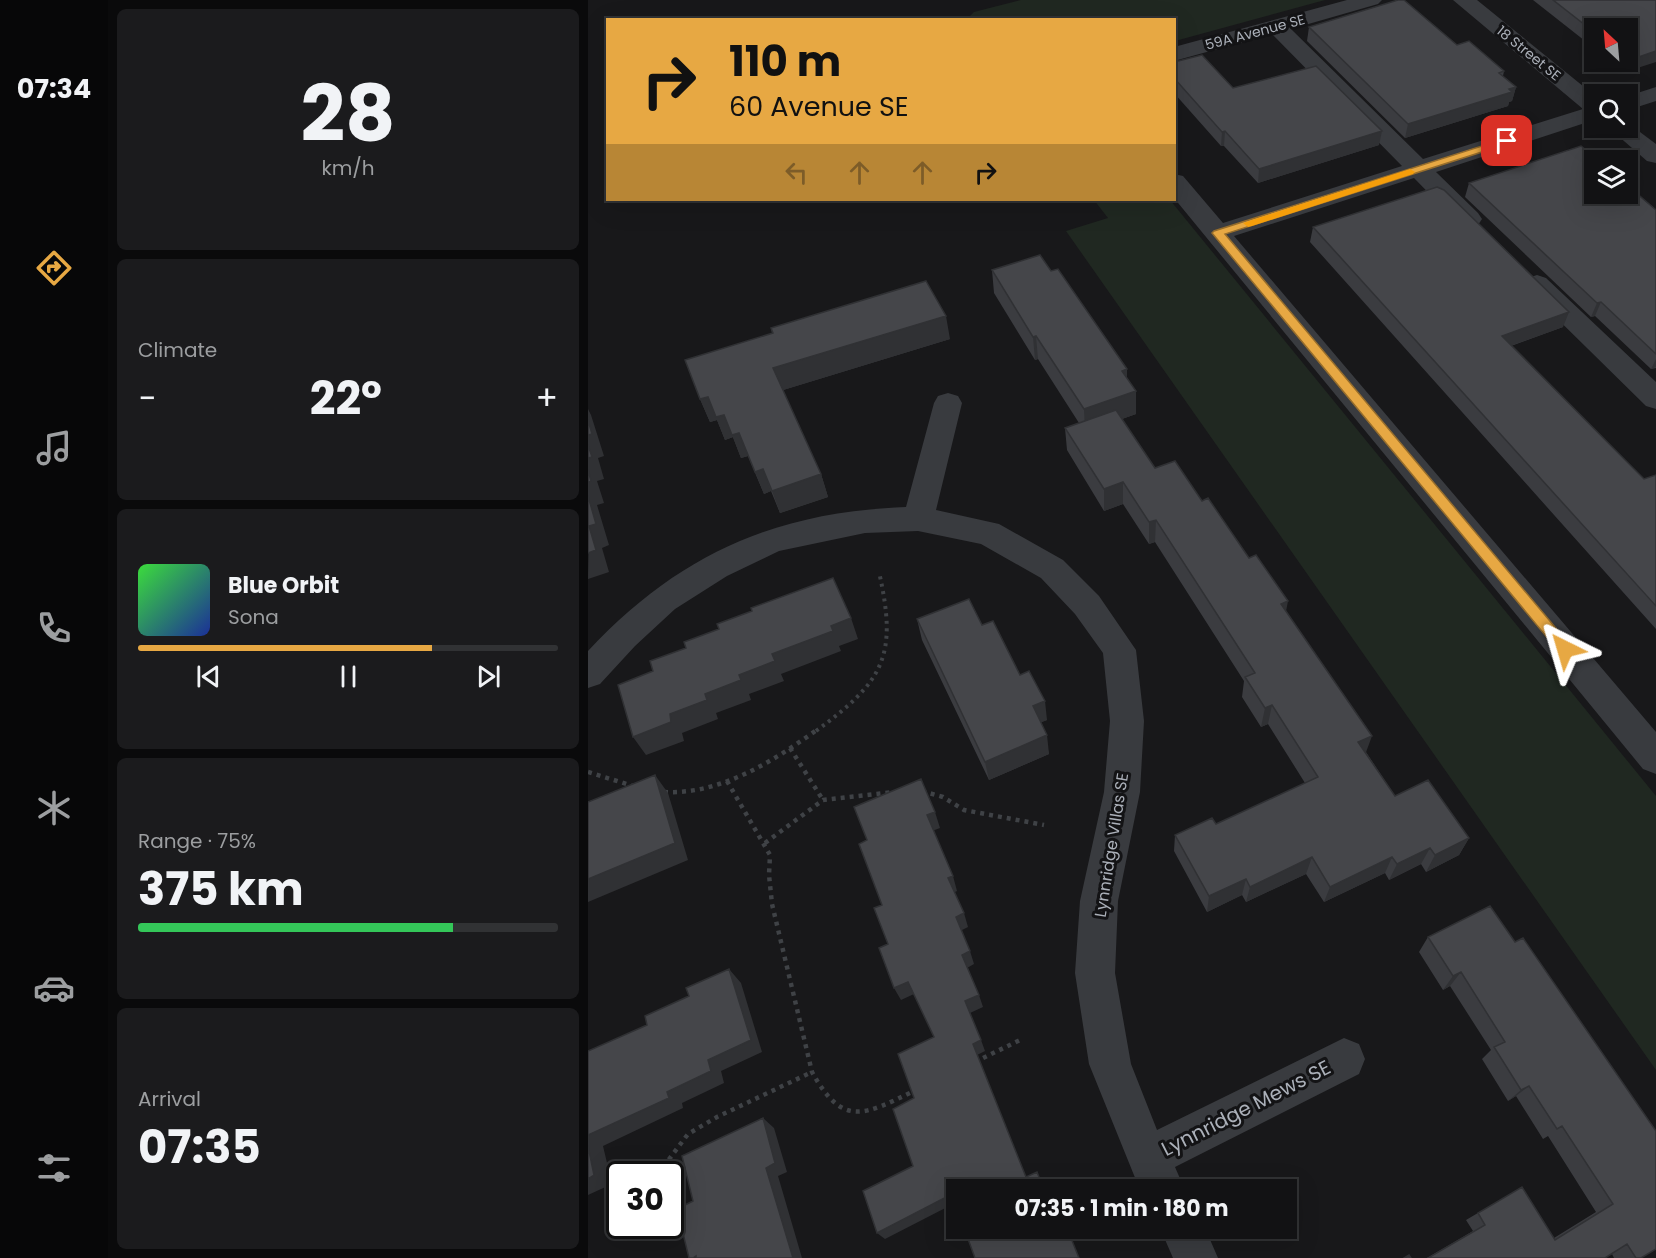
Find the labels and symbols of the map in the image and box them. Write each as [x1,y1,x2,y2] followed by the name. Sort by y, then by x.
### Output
[1203,9,1307,55] street label: 59A Avenue SE
[1584,18,1638,72] north arrow
[1493,21,1565,85] street label: 18 Street SE
[1481,115,1532,166] pin
[1533,617,1597,681] position arrow
[1089,771,1134,919] street label: Lynnridge Villas SE
[1157,1053,1335,1163] street label: Lynnridge Mews SE
[606,1161,684,1239] speed limit sign: 30

